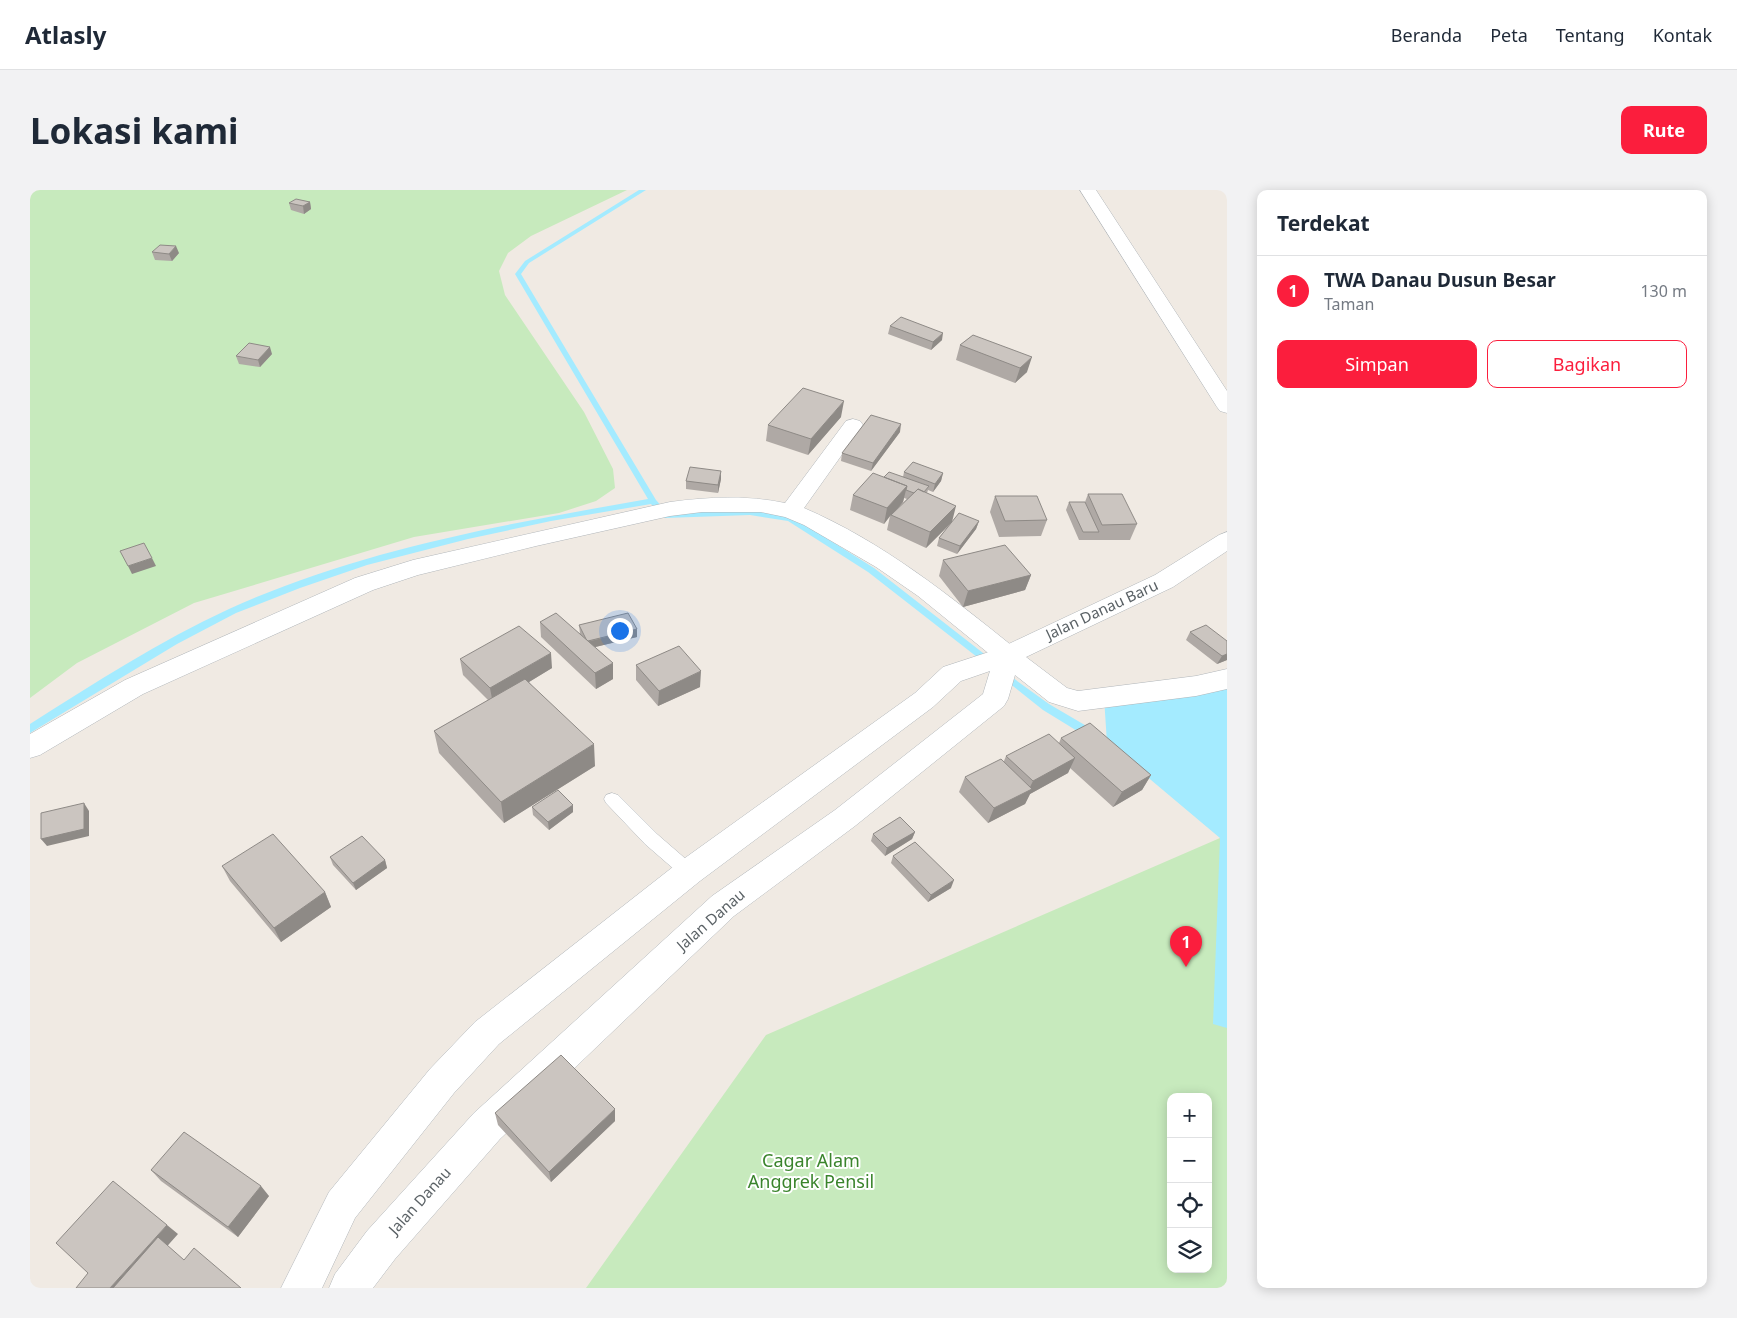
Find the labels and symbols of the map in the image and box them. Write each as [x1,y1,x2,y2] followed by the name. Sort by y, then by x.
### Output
[1040,574,1161,645] street label: Jalan Danau Baru
[607,618,633,644] your location
[670,884,749,956] street label: Jalan Danau
[1170,926,1202,967] pin: 1
[748,1148,874,1193] park label: Cagar Alam Anggrek Pensil
[382,1162,455,1240] street label: Jalan Danau

